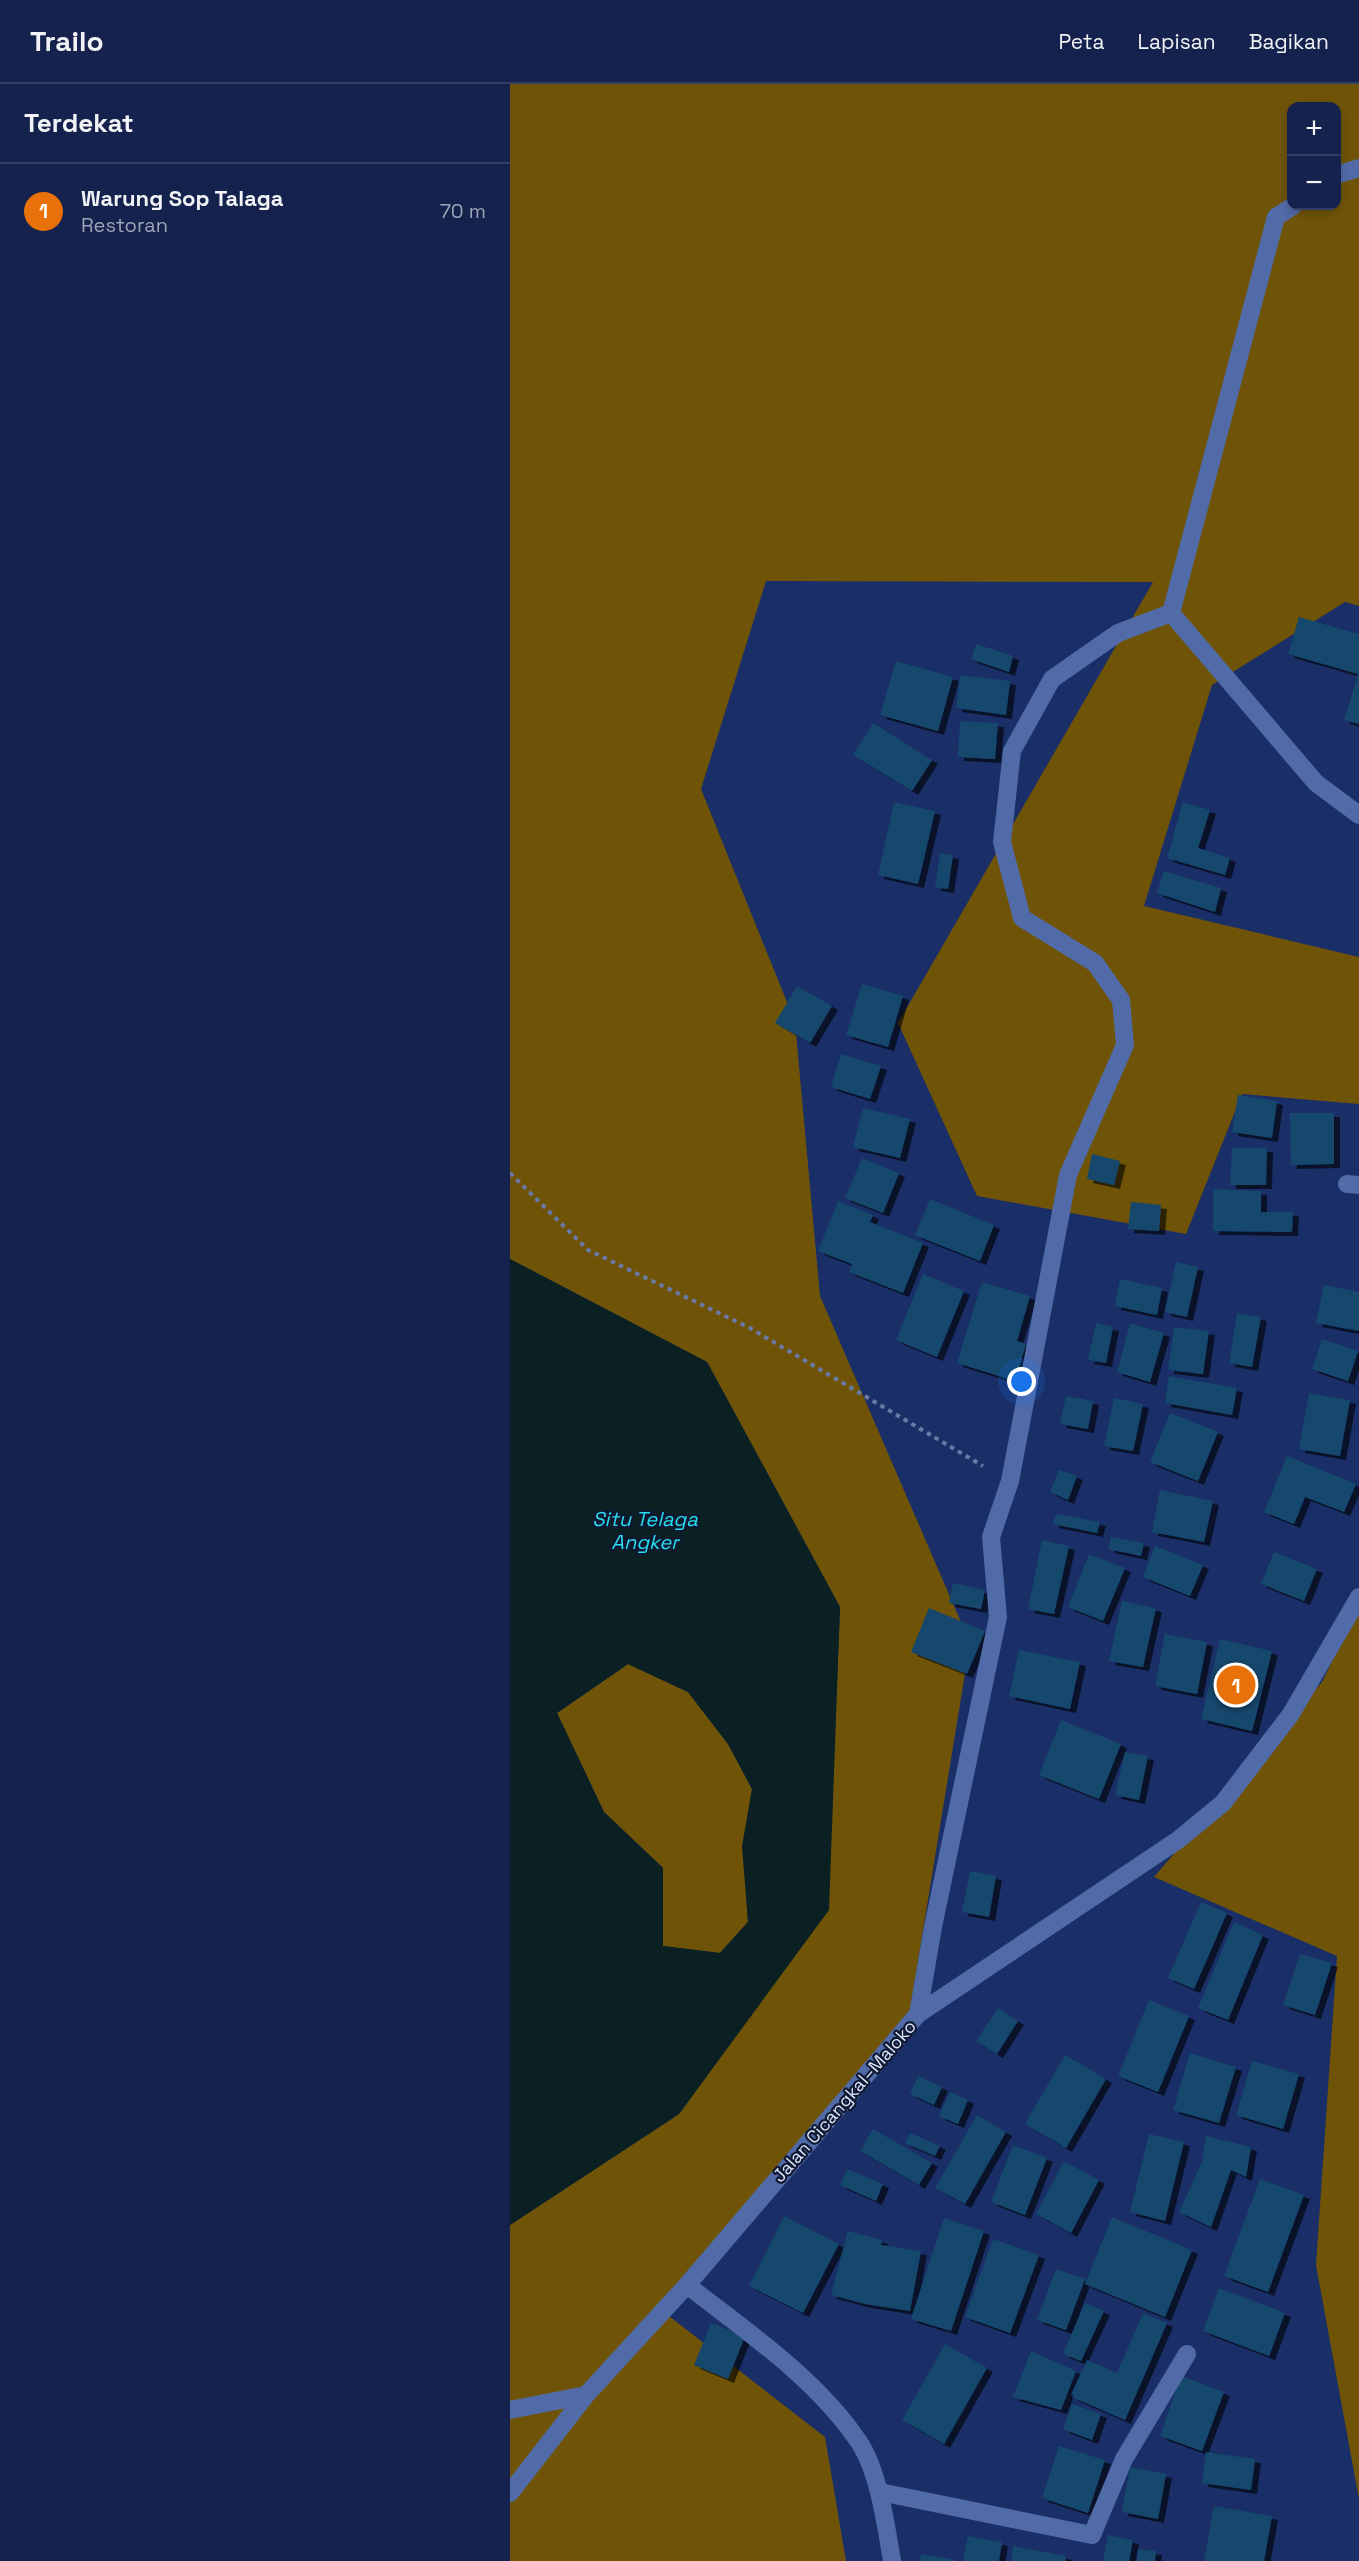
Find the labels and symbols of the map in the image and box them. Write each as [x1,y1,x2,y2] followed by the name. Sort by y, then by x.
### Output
[1007,1367,1036,1396] your location
[592,1506,698,1555] water label: Situ Telaga Angker
[1216,1662,1256,1708] pin: 1
[767,2015,921,2187] street label: Jalan Cicangkal–Maloko

